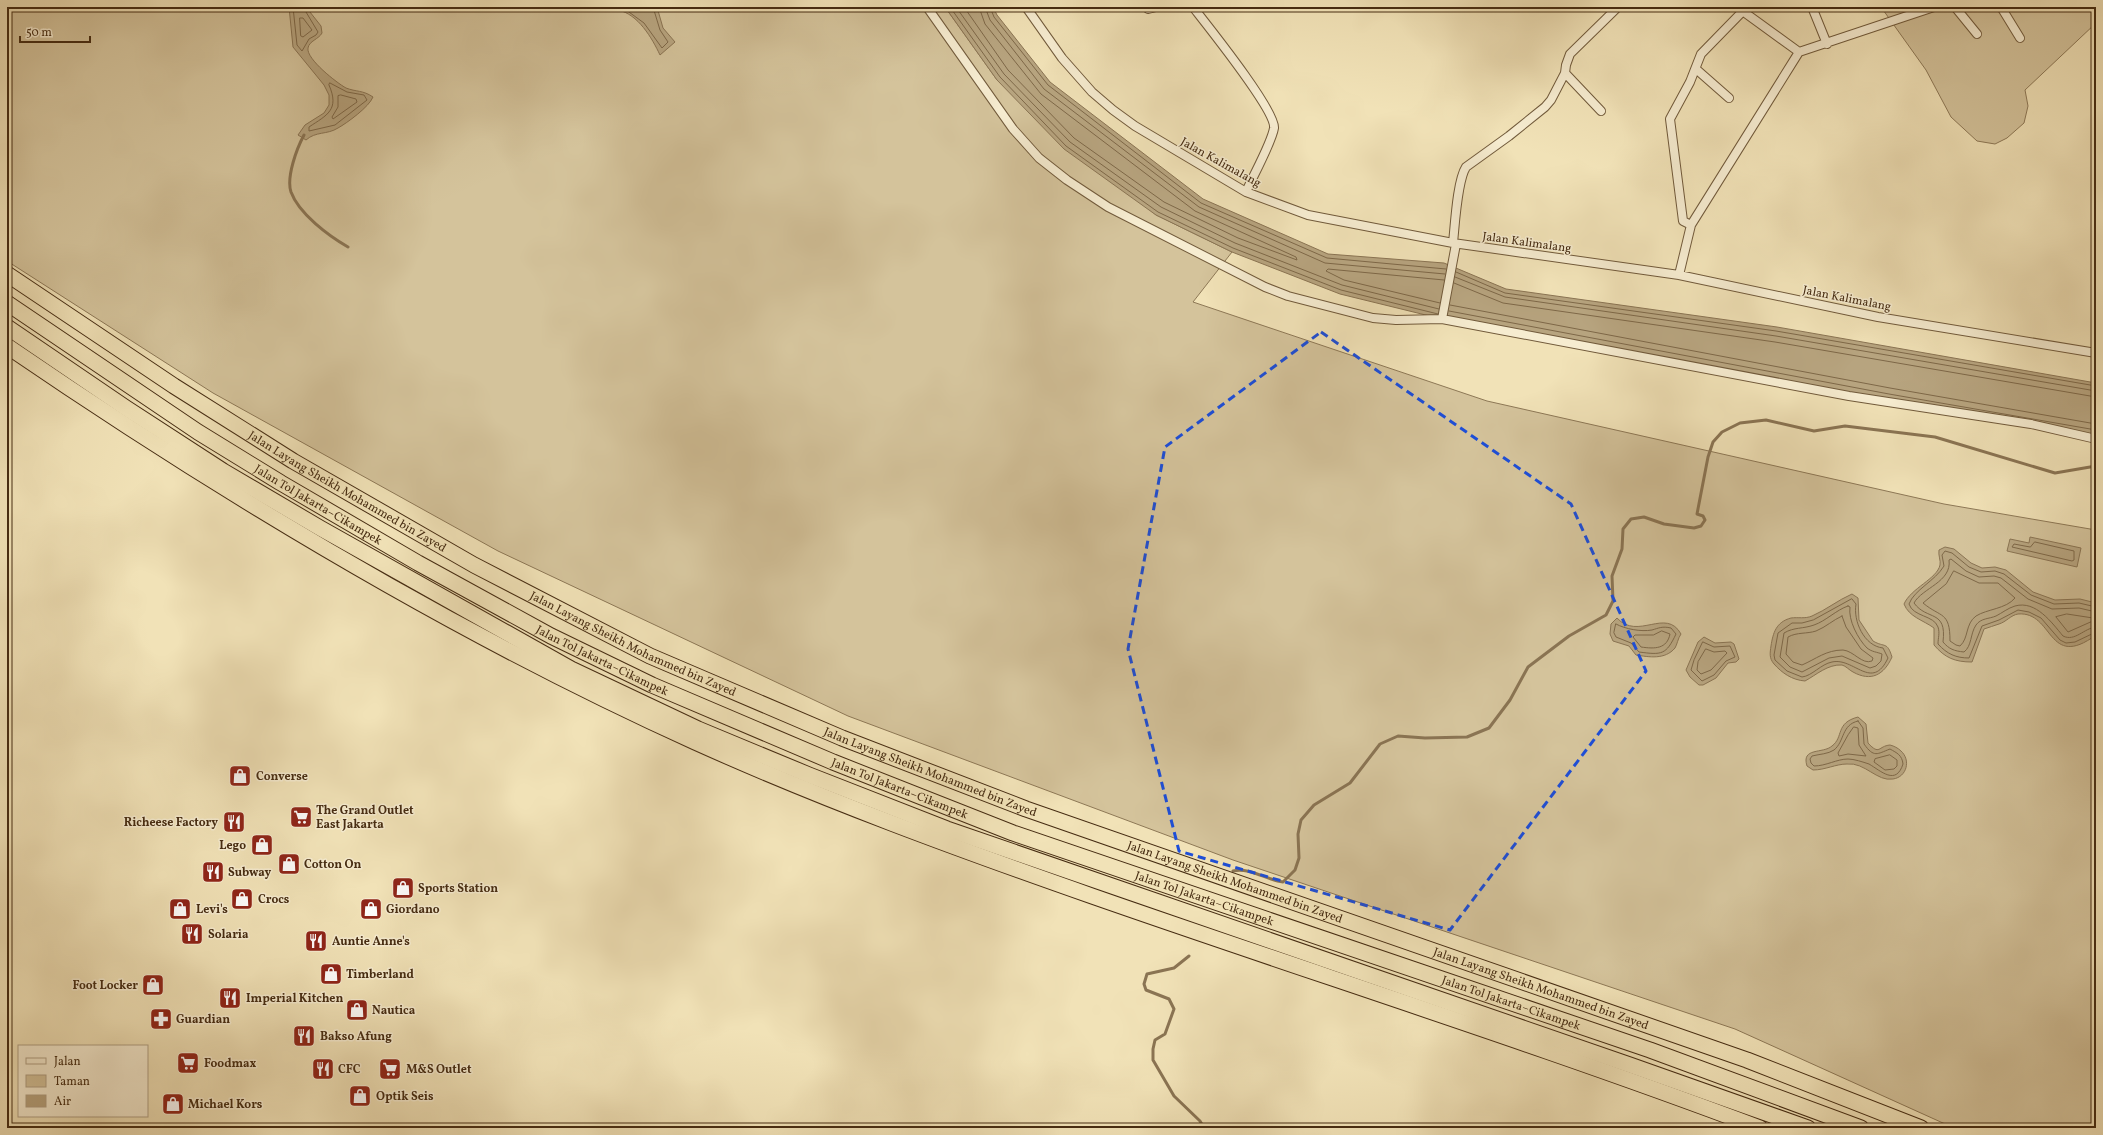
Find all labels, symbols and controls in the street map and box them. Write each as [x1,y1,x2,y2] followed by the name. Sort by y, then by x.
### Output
[20,18,90,44] scale bar
[26,25,52,41] text: 50 m
[1177,134,1264,192] street label: Jalan Kalimalang
[1481,229,1572,257] street label: Jalan Kalimalang
[1801,283,1892,315] street label: Jalan Kalimalang
[245,428,449,557] street label: Jalan Layang Sheikh Mohammed bin Zayed
[251,461,385,549] street label: Jalan Tol Jakarta–Cikampek
[527,588,738,701] street label: Jalan Layang Sheikh Mohammed bin Zayed
[533,622,671,700] street label: Jalan Tol Jakarta–Cikampek
[821,724,1039,821] street label: Jalan Layang Sheikh Mohammed bin Zayed
[829,755,971,824] street label: Jalan Tol Jakarta–Cikampek
[227,763,253,789] shop icon: Converse
[256,769,308,785] place label: Converse
[316,803,414,833] place label: The Grand Outlet East Jakarta
[288,804,314,830] supermarket icon: The Grand Outlet East Jakarta
[221,809,247,835] restaurant icon: Richeese Factory
[124,815,218,831] place label: Richeese Factory
[249,832,275,858] shop icon: Lego
[219,838,246,854] place label: Lego
[1125,838,1345,928] street label: Jalan Layang Sheikh Mohammed bin Zayed
[276,851,302,877] shop icon: Cotton On
[304,857,362,873] place label: Cotton On
[200,859,226,885] restaurant icon: Subway
[228,865,272,881] place label: Subway
[1133,868,1276,930] street label: Jalan Tol Jakarta–Cikampek
[390,875,416,901] shop icon: Sports Station
[418,881,498,897] place label: Sports Station
[229,886,255,912] shop icon: Crocs
[258,892,290,908] place label: Crocs
[167,896,193,922] shop icon: Levi's
[358,896,384,922] shop icon: Giordano
[196,902,228,918] place label: Levi's
[386,902,440,918] place label: Giordano
[179,921,205,947] restaurant icon: Solaria
[208,927,249,943] place label: Solaria
[303,928,329,954] restaurant icon: Auntie Anne's
[332,934,410,950] place label: Auntie Anne's
[1431,944,1651,1034] street label: Jalan Layang Sheikh Mohammed bin Zayed
[318,961,344,987] shop icon: Timberland
[346,967,414,983] place label: Timberland
[140,972,166,998] shop icon: Foot Locker
[1439,973,1583,1035] street label: Jalan Tol Jakarta–Cikampek
[72,978,138,994] place label: Foot Locker
[217,985,243,1011] restaurant icon: Imperial Kitchen
[246,991,343,1007] place label: Imperial Kitchen
[344,997,370,1023] shop icon: Nautica
[372,1003,416,1019] place label: Nautica
[148,1006,174,1032] pharmacy icon: Guardian
[176,1012,230,1028] place label: Guardian
[291,1023,317,1049] restaurant icon: Bakso Afung
[320,1029,392,1045] place label: Bakso Afung
[18,1045,148,1117] legend
[175,1050,201,1076] supermarket icon: Foodmax
[54,1054,81,1070] text: Jalan
[204,1056,257,1072] place label: Foodmax
[310,1056,336,1082] restaurant icon: CFC
[377,1056,403,1082] supermarket icon: M&S Outlet
[338,1062,361,1078] place label: CFC
[406,1062,472,1078] place label: M&S Outlet
[54,1074,90,1090] text: Taman
[347,1083,373,1109] shop icon: Optik Seis
[376,1089,434,1105] place label: Optik Seis
[160,1091,186,1117] shop icon: Michael Kors
[54,1094,71,1110] text: Air
[188,1097,263,1113] place label: Michael Kors

